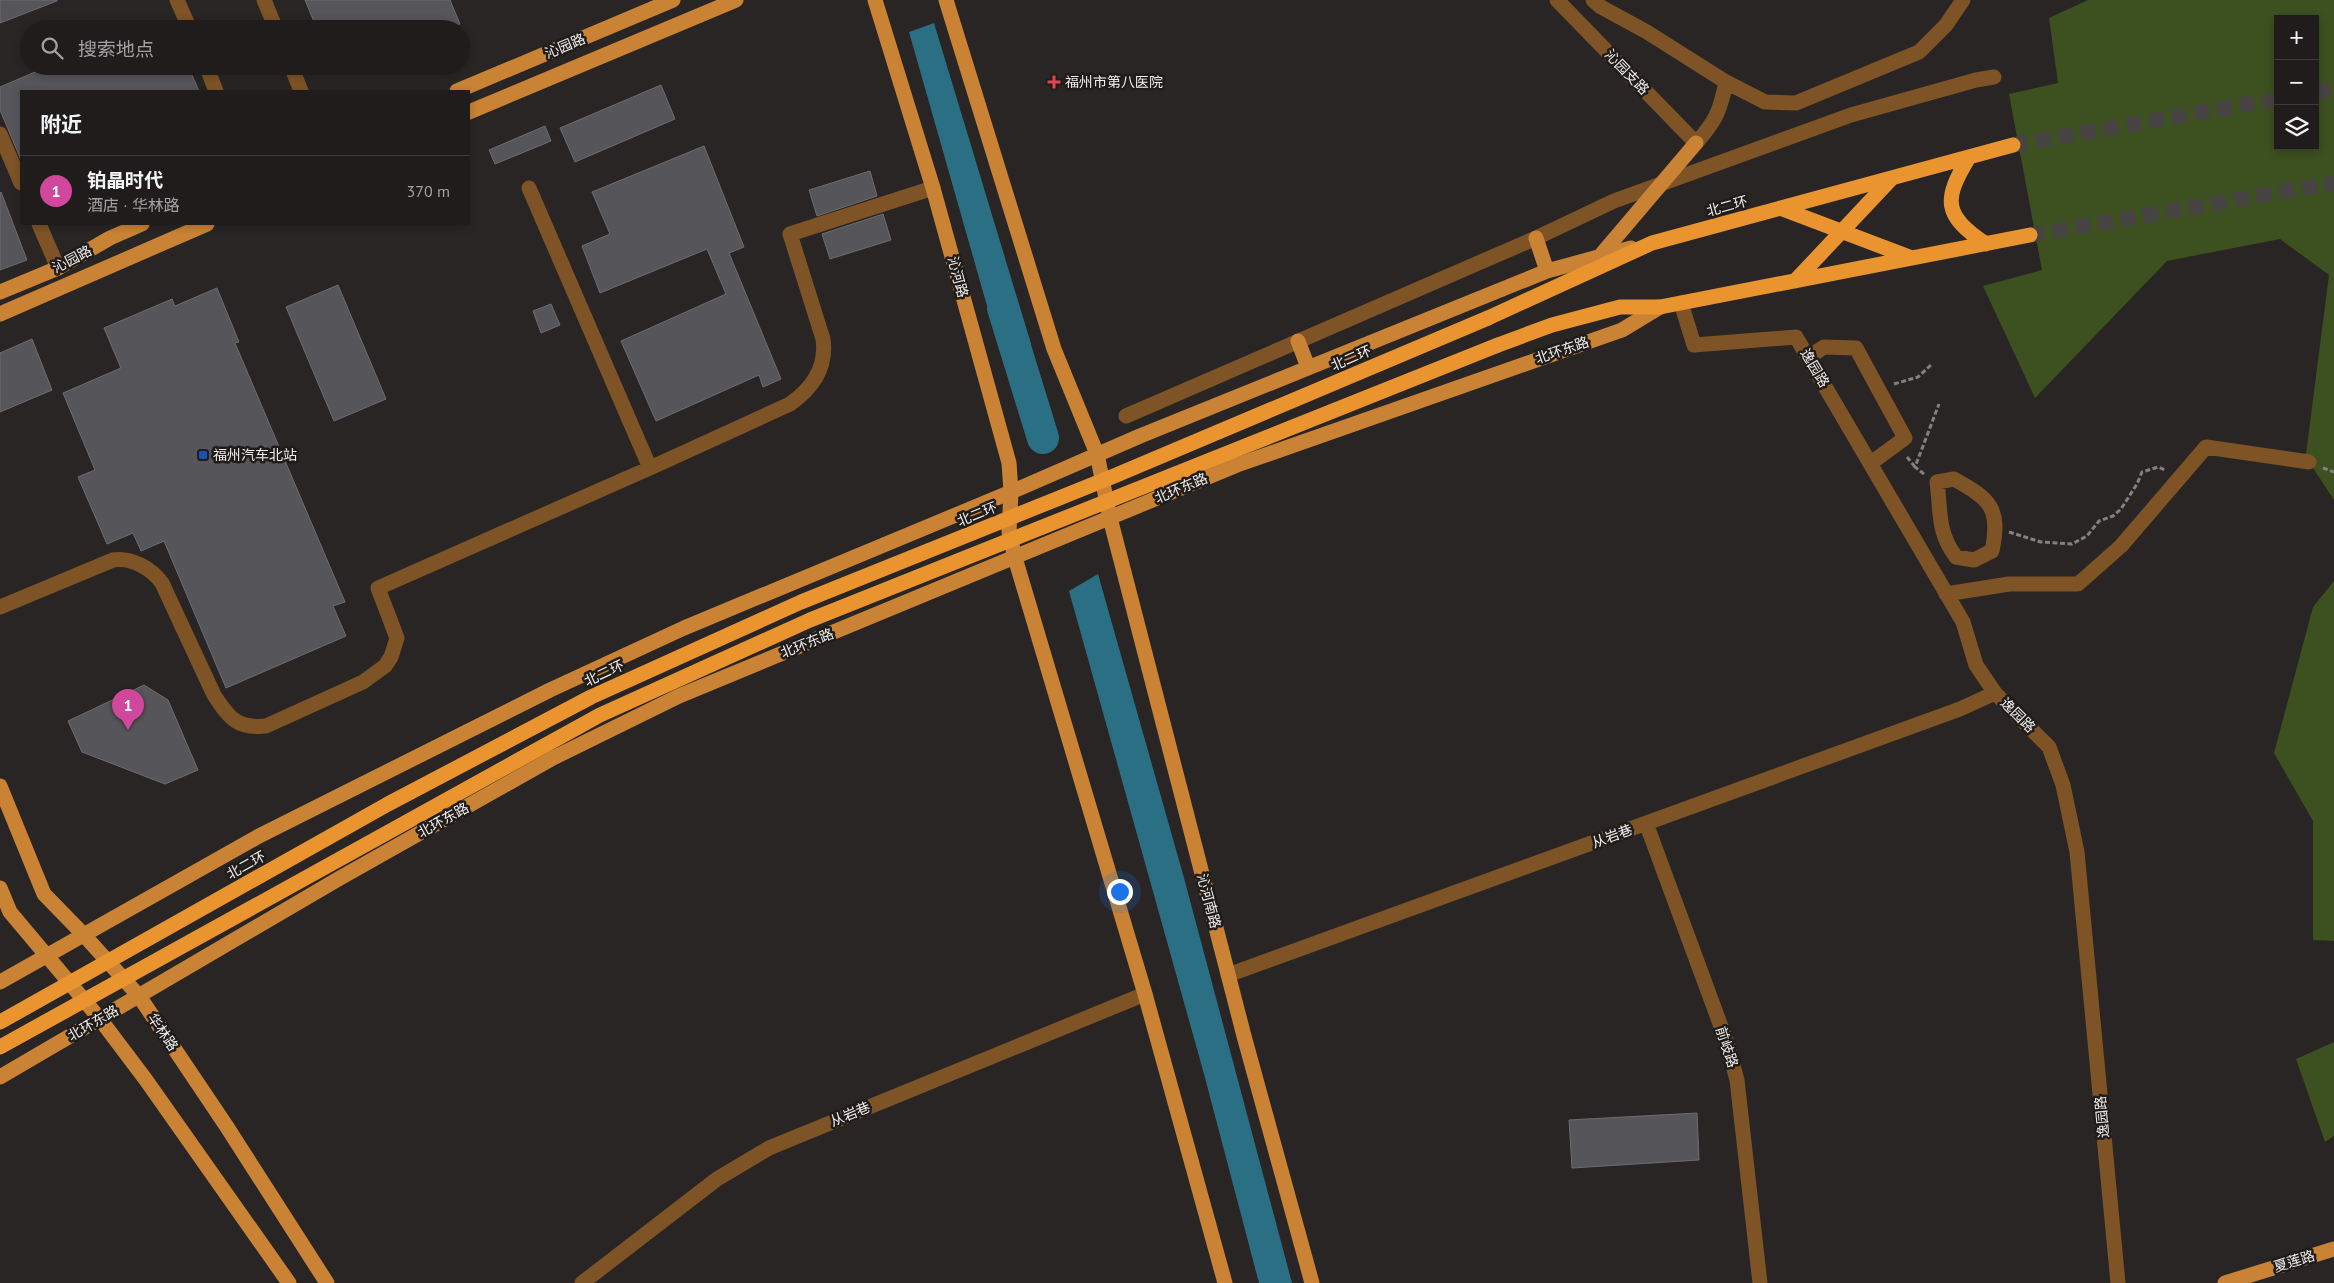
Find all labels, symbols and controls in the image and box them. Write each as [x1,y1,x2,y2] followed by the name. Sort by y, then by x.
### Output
[2274,15,2319,150] map controls
[2274,15,2319,60] button: +
[20,20,470,75] search box
[542,30,588,62] street label: 沁园路
[38,34,66,62] icon: search
[78,37,154,61] text: 搜索地点
[1601,46,1653,98] street label: 沁园支路
[2274,60,2319,105] button: −
[1065,73,1163,91] place label: 福州市第八医院
[1047,75,1061,89] marker: 福州市第八医院
[2274,105,2319,150] button: layers
[40,111,82,138] text: 附近
[87,168,163,192] text: 铂晶时代
[51,181,61,201] text: 1
[407,181,450,201] text: 370 m
[1704,192,1750,220] street label: 北二环
[87,195,180,215] text: 酒店 · 华林路
[49,241,95,277] street label: 沁园路
[944,254,972,300] street label: 沁河路
[1533,332,1591,368] street label: 北环东路
[1328,342,1374,374] street label: 北二环
[1796,345,1834,391] street label: 逸园路
[213,446,297,464] place label: 福州汽车北站
[197,449,209,461] marker: 福州汽车北站
[1152,469,1210,507] street label: 北环东路
[954,498,1000,530] street label: 北二环
[778,624,836,662] street label: 北环东路
[581,656,627,690] street label: 北二环
[112,689,144,730] pin: 1
[1997,694,2039,736] street label: 逸园路
[414,799,472,841] street label: 北环东路
[1589,820,1635,852] street label: 从岩巷
[223,847,269,883] street label: 北二环
[1193,872,1225,930] street label: 沁河南路
[1107,879,1133,905] your location
[64,1001,122,1045] street label: 北环东路
[144,1010,182,1054] street label: 华林路
[1712,1024,1742,1070] street label: 前岐路
[2091,1095,2113,1139] street label: 逸园路
[827,1098,873,1130] street label: 从岩巷
[2271,1246,2317,1276] street label: 夏莲路

